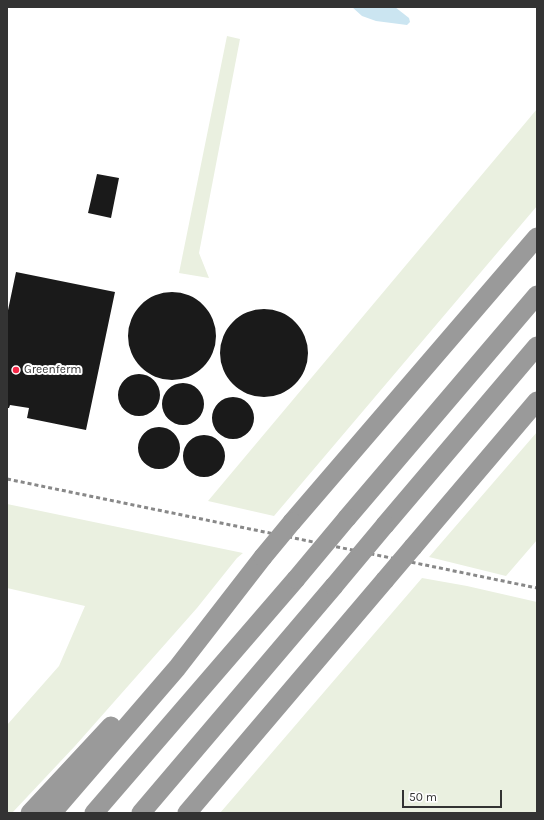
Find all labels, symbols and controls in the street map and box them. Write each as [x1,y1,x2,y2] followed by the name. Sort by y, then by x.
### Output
[24,363,81,377] place label: Greenferm
[11,365,21,375] marker: Greenferm
[404,782,504,808] scale bar
[409,790,437,804] text: 50 m

